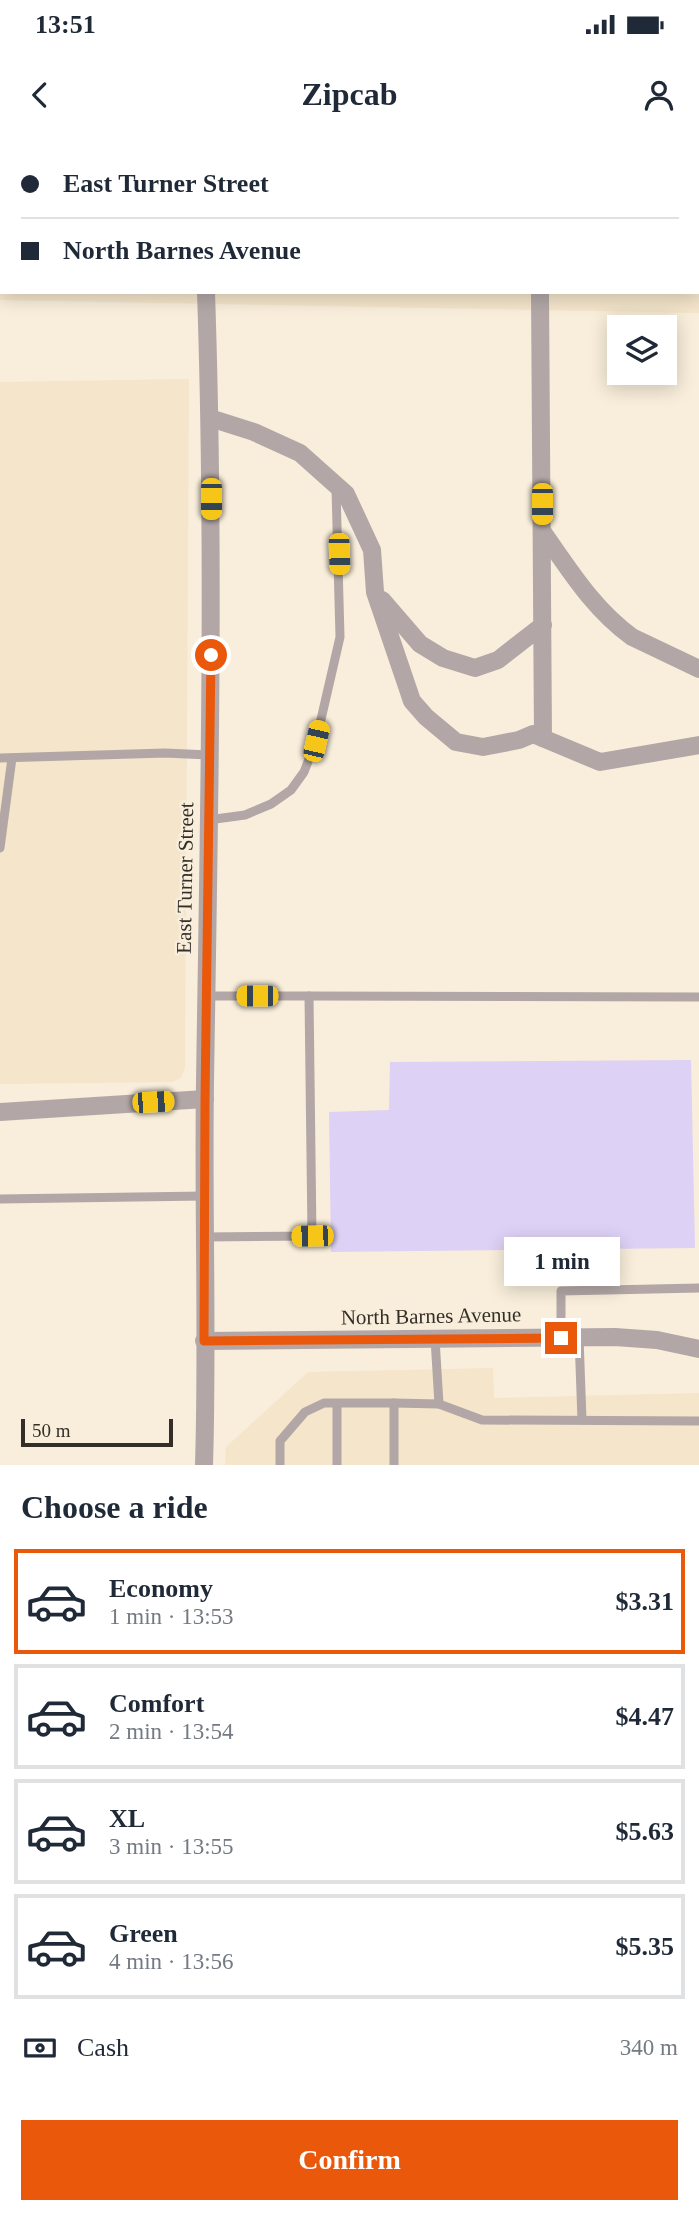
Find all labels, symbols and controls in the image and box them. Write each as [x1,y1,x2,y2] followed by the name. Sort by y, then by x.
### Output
[35,10,96,39] text: 13:51
[21,76,59,114] icon: back
[301,76,398,112] text: Zipcab
[640,76,678,114] icon: person
[63,169,269,198] text: East Turner Street
[63,236,301,265] text: North Barnes Avenue
[607,315,677,385] map controls
[607,315,677,385] button: layers
[201,478,222,520] car
[532,483,553,525] car
[328,533,351,575] car
[195,639,227,671] route start
[302,718,331,764] car
[172,802,198,954] street label: East Turner Street
[237,986,279,1007] car
[132,1090,175,1114] car
[291,1225,334,1247] car
[503,1236,619,1286] callout: 1 min
[534,1249,590,1274] text: 1 min
[341,1302,521,1330] street label: North Barnes Avenue
[545,1322,577,1354] route end
[21,1416,173,1448] scale bar
[32,1420,71,1441] text: 50 m
[21,1489,208,1525] text: Choose a ride
[25,1570,88,1633] icon: car
[109,1574,213,1603] text: Economy
[616,1587,674,1616] text: $3.31
[109,1604,234,1629] text: 1 min · 13:53
[25,1685,88,1748] icon: car
[109,1689,204,1718] text: Comfort
[616,1702,674,1731] text: $4.47
[109,1719,234,1744] text: 2 min · 13:54
[25,1800,88,1863] icon: car
[109,1804,145,1833] text: XL
[616,1817,674,1846] text: $5.63
[109,1834,234,1859] text: 3 min · 13:55
[25,1915,88,1978] icon: car
[109,1919,178,1948] text: Green
[616,1932,674,1961] text: $5.35
[109,1949,234,1974] text: 4 min · 13:56
[21,2029,59,2067] icon: cash
[77,2033,129,2062] text: Cash
[620,2035,678,2060] text: 340 m
[21,2120,678,2200] button: Confirm

